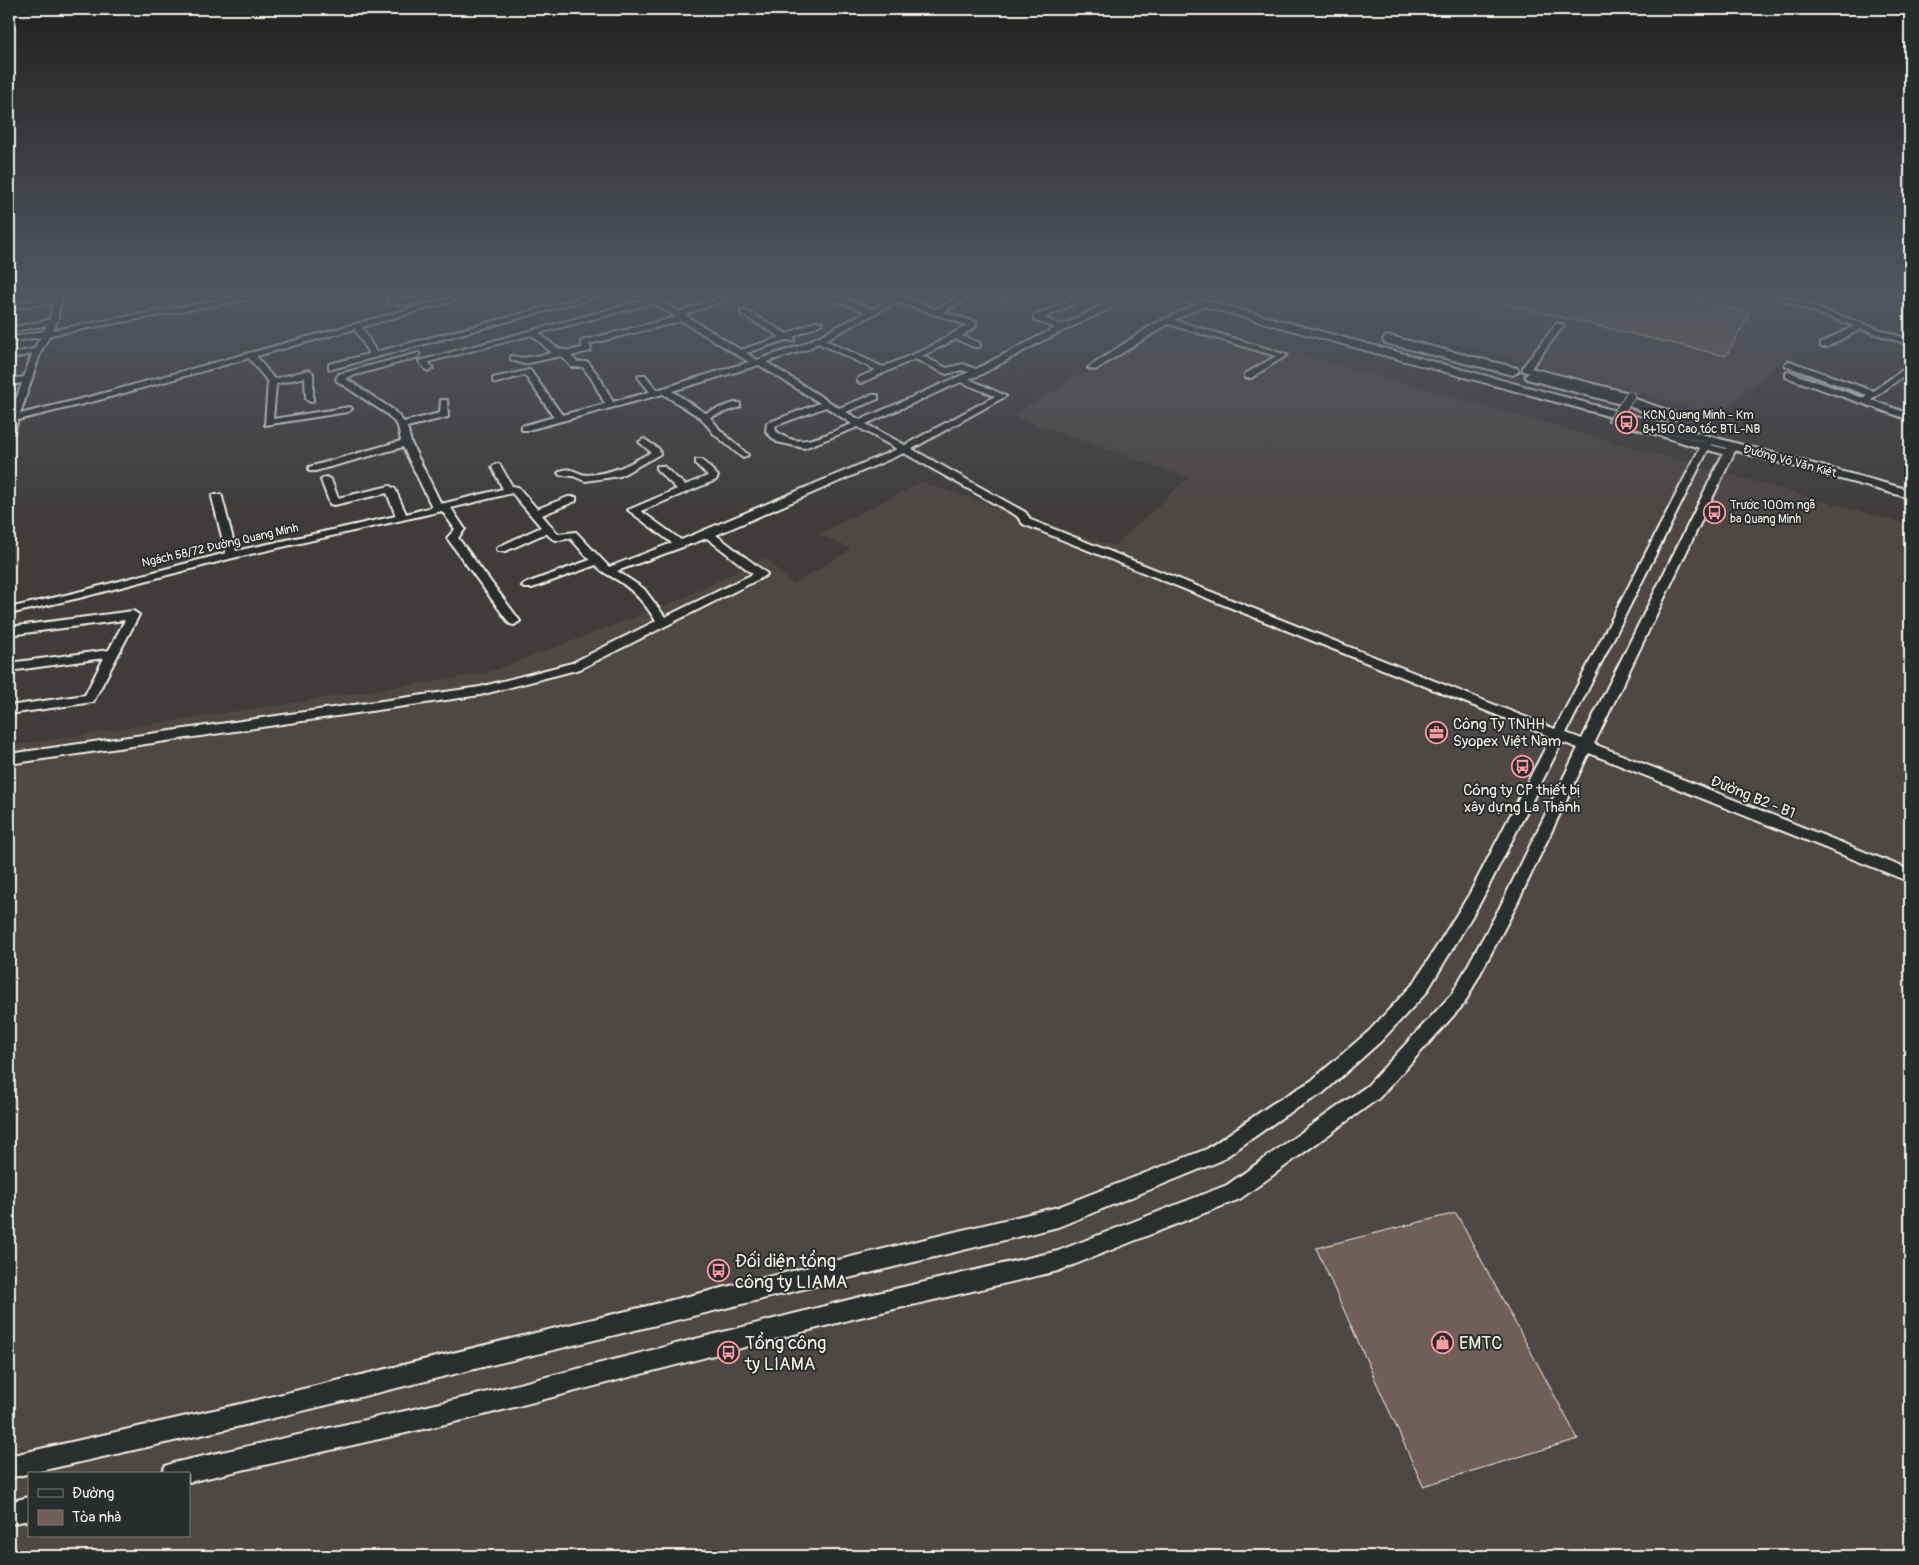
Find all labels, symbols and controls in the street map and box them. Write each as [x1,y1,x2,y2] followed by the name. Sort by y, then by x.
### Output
[1643,408,1760,437] place label: KCN Quang Minh - Km 8+150 Cao tốc BTL-NB
[1615,410,1639,434] bus stop icon: KCN Quang Minh - Km 8+150 Cao tốc BTL-NB
[1741,442,1838,481] street label: Đường Võ Văn Kiệt
[1730,498,1816,527] place label: Trước 100m ngã ba Quang Minh
[1702,500,1726,524] bus stop icon: Trước 100m ngã ba Quang Minh
[140,520,300,571] street label: Ngách 58/72 Đường Quang Minh
[1453,715,1561,751] place label: Công Ty TNHH Syopex Việt Nam
[1425,721,1449,745] office icon: Công Ty TNHH Syopex Việt Nam
[1510,755,1534,779] bus stop icon: Công ty CP thiết bị xây dựng La Thành
[1708,772,1798,823] street label: Đường B2 - B1
[1463,781,1581,817] place label: Công ty CP thiết bị xây dựng La Thành
[735,1249,848,1294] place label: Đối diện tổng công ty LIAMA
[707,1259,731,1283] bus stop icon: Đối diện tổng công ty LIAMA
[744,1331,826,1376] place label: Tổng công ty LIAMA
[1431,1331,1455,1355] shop icon: EMTC
[1459,1332,1502,1355] place label: EMTC
[717,1341,741,1365] bus stop icon: Tổng công ty LIAMA
[28,1472,190,1538] legend
[72,1484,114,1503] text: Đường
[72,1508,121,1527] text: Tòa nhà

